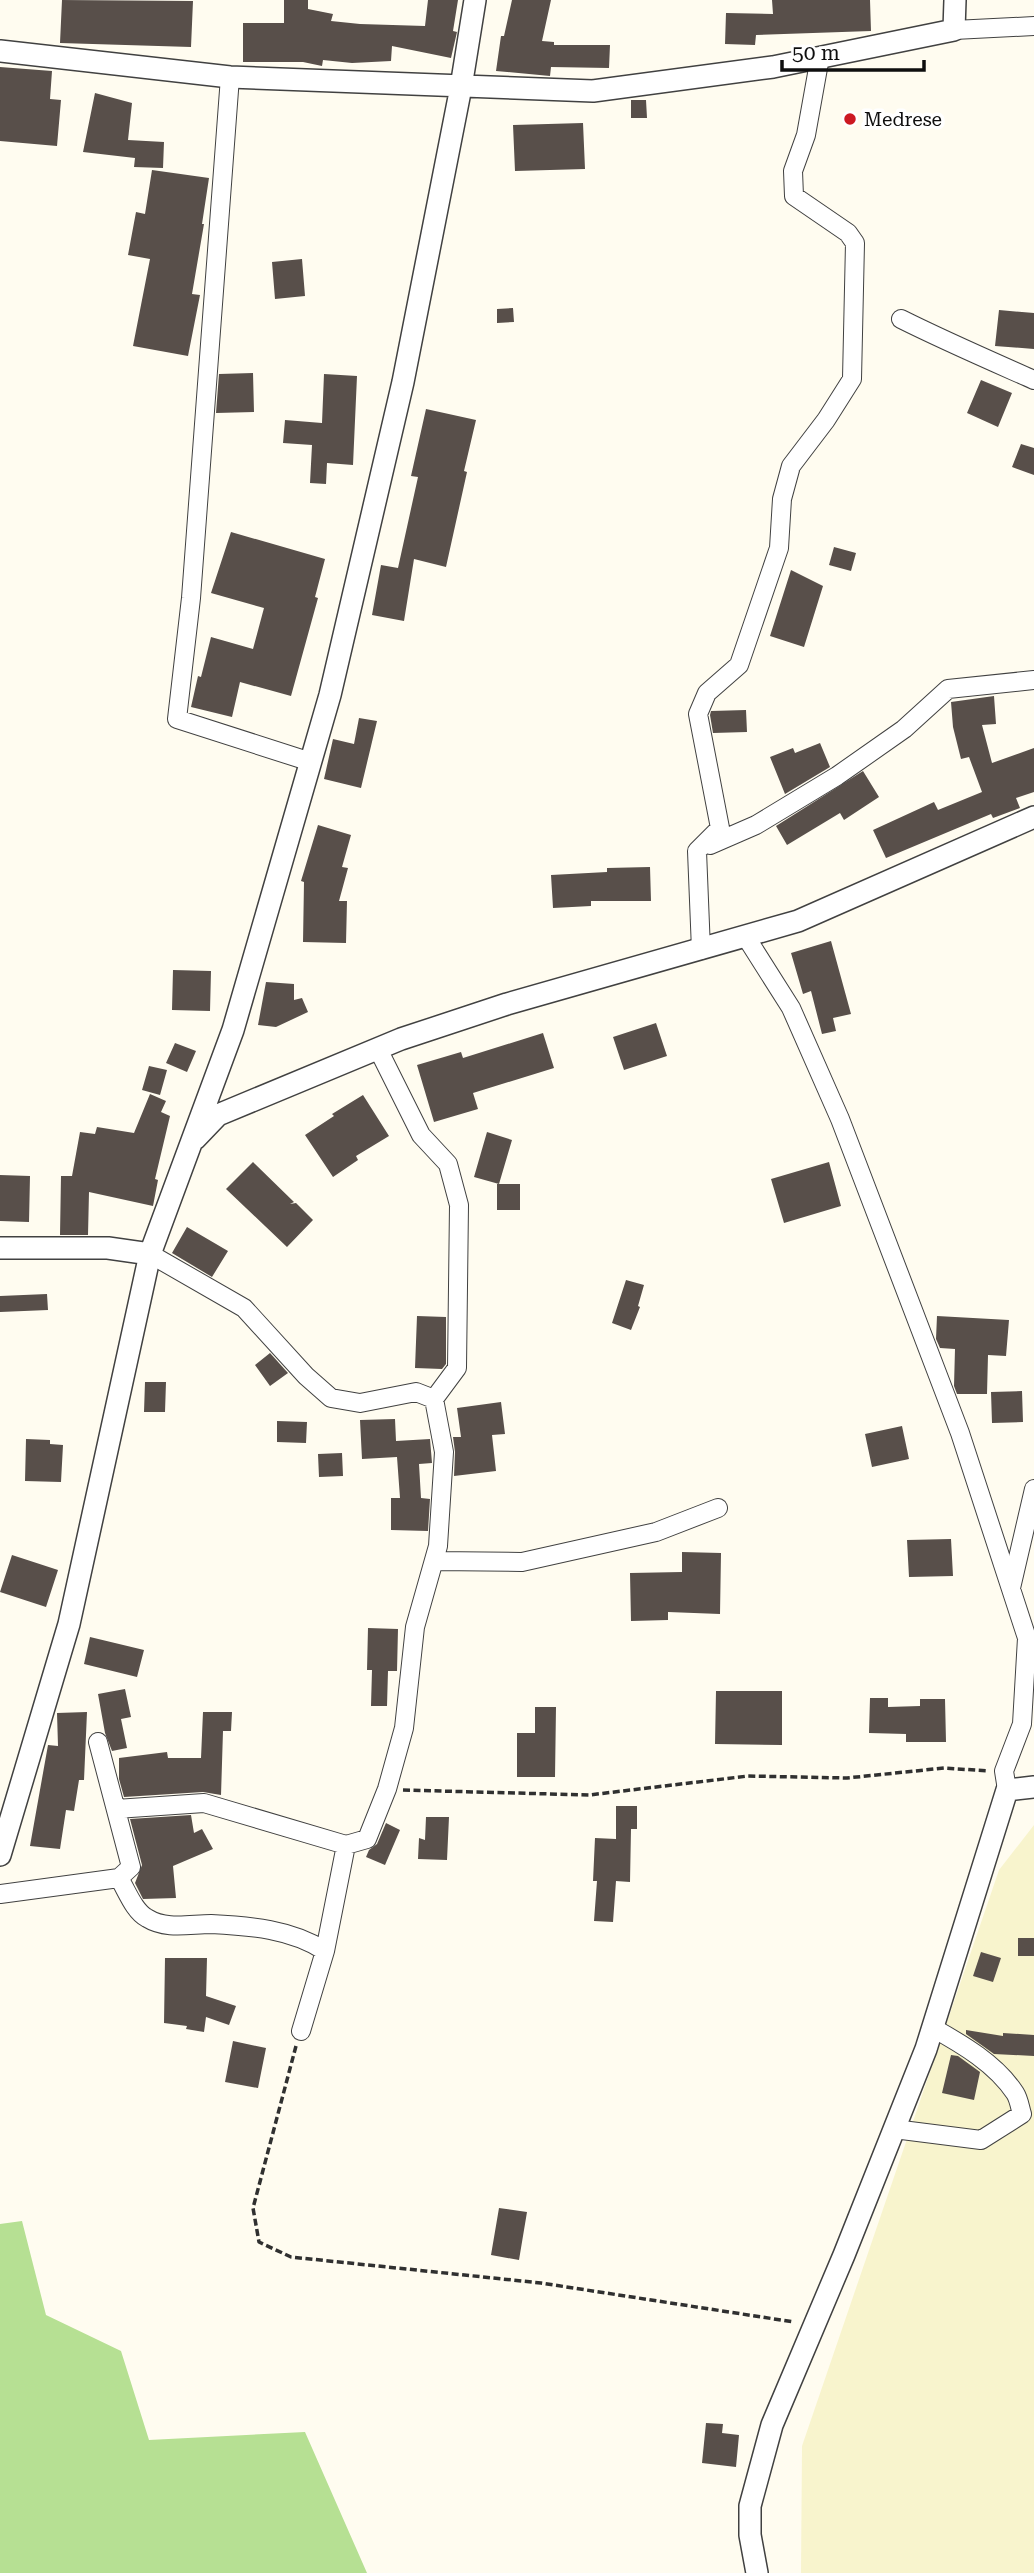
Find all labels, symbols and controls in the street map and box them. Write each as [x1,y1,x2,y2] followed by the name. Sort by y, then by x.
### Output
[782,28,924,72] scale bar
[792,41,840,65] text: 50 m
[864,108,942,131] place label: Medrese
[842,111,858,127] marker: Medrese

